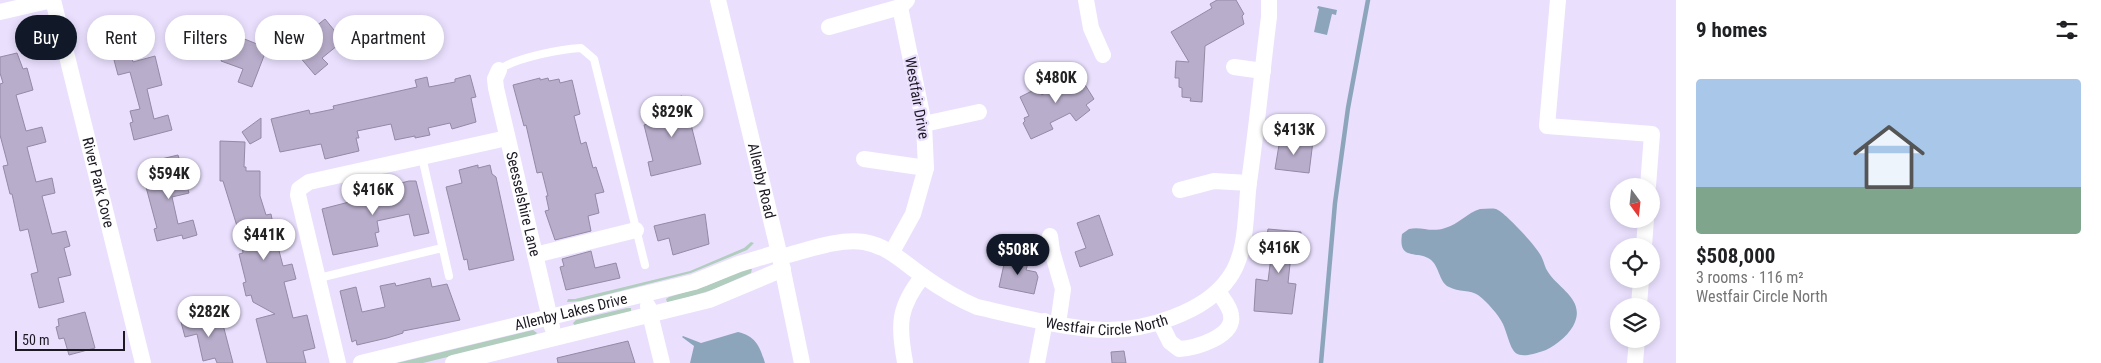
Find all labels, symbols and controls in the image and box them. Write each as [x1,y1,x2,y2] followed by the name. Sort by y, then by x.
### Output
[15,15,77,60] chip: Buy
[87,15,155,60] chip: Rent
[165,15,245,60] chip: Filters
[255,15,323,60] chip: New
[333,15,444,60] chip: Apartment
[2053,16,2081,44] icon: filters
[1696,18,1767,42] text: 9 homes
[901,56,933,140] street label: Westfair Drive
[1021,62,1091,104] pin: $480K
[1035,68,1077,87] text: $480K
[637,96,707,138] pin: $829K
[651,102,693,121] text: $829K
[1844,112,1934,202] icon: home
[1259,114,1329,156] pin: $413K
[1273,120,1315,139] text: $413K
[78,136,118,229] street label: River Park Cove
[744,141,779,220] street label: Allenby Road
[502,150,544,258] street label: Seesselshire Lane
[134,158,204,200] pin: $594K
[148,164,190,183] text: $594K
[338,174,408,216] pin: $416K
[1610,178,1660,228] north arrow
[1610,178,1660,348] map controls
[352,180,394,199] text: $416K
[229,218,299,261] pin: $441K
[243,225,285,244] text: $441K
[1244,232,1314,274] pin: $416K
[983,234,1053,276] pin: $508K
[1258,238,1300,257] text: $416K
[1610,238,1660,288] button: locate
[997,240,1039,259] text: $508K
[1696,244,1775,268] text: $508,000
[1696,268,1804,287] text: 3 rooms · 116 m²
[1696,287,1828,306] text: Westfair Circle North
[513,290,629,334] street label: Allenby Lakes Drive
[174,296,244,338] pin: $282K
[1610,298,1660,348] button: layers
[188,302,230,321] text: $282K
[1044,311,1170,339] street label: Westfair Circle North
[15,328,125,351] scale bar
[22,332,50,348] text: 50 m

